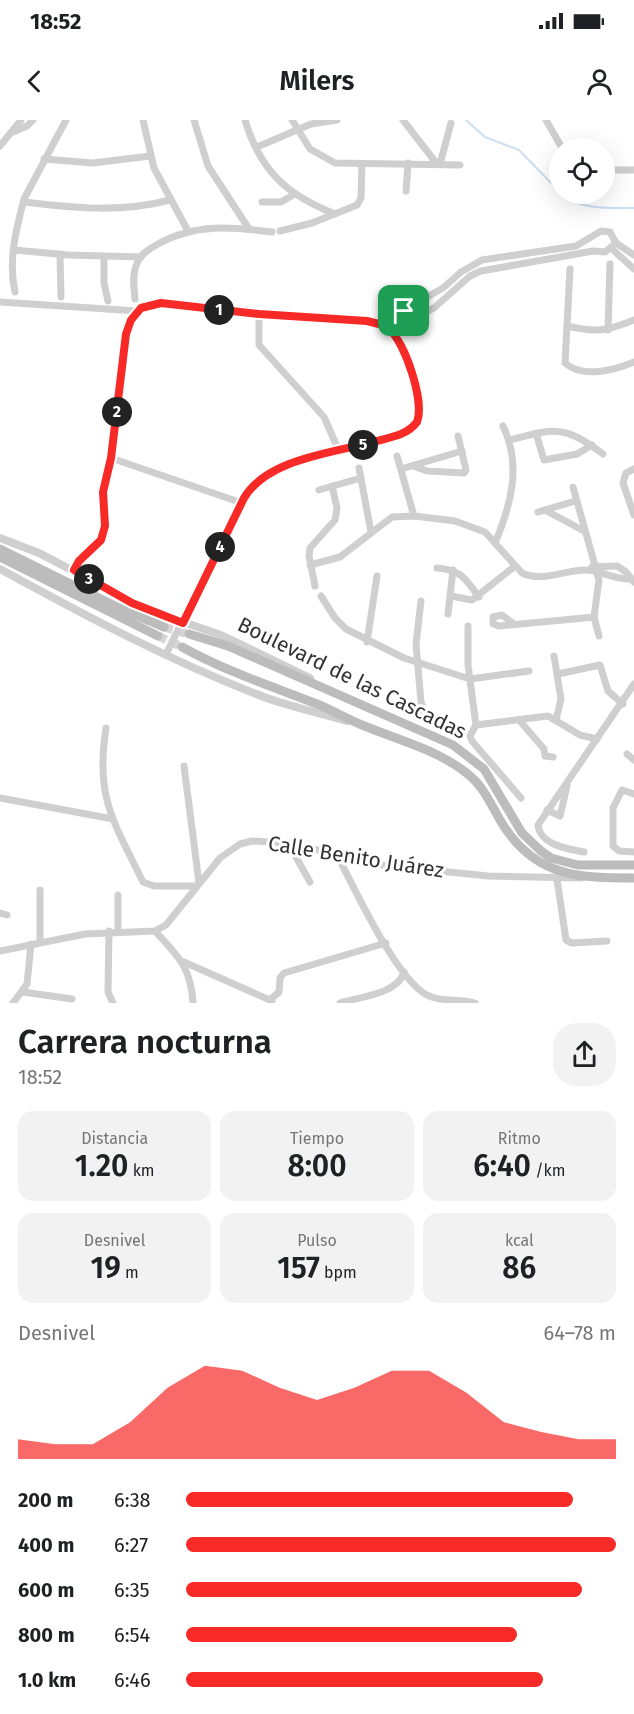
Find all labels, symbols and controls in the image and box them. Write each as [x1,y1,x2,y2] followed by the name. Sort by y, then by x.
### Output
[30,8,81,35] text: 18:52
[18,65,51,98] icon: back
[280,65,354,97] text: Milers
[583,65,616,98] icon: person
[549,138,615,204] map controls
[549,138,615,204] button: locate
[378,285,429,336] pin
[387,294,420,327] icon: arrive
[204,295,234,325] pin: 1
[215,300,223,319] text: 1
[102,397,132,427] pin: 2
[113,402,121,421] text: 2
[348,430,378,460] pin: 5
[359,435,367,454] text: 5
[205,532,235,562] pin: 4
[215,537,225,556] text: 4
[74,564,104,594] pin: 3
[85,569,93,588] text: 3
[233,611,471,745] street label: Boulevard de las Cascadas
[266,830,446,884] street label: Calle Benito Juárez
[18,1022,272,1062] text: Carrera nocturna
[553,1023,616,1086] button: share
[18,1065,62,1089] text: 18:52
[81,1129,148,1148] text: Distancia
[290,1129,344,1148] text: Tiempo
[498,1129,541,1148] text: Ritmo
[75,1148,128,1184] text: 1.20
[287,1148,347,1184] text: 8:00
[473,1148,531,1184] text: 6:40
[128,1161,155,1180] text: km
[531,1161,565,1180] text: /km
[84,1231,145,1250] text: Desnivel
[297,1231,337,1250] text: Pulso
[505,1231,534,1250] text: kcal
[91,1250,121,1286] text: 19
[277,1250,320,1286] text: 157
[502,1250,536,1286] text: 86
[121,1263,139,1282] text: m
[320,1263,357,1282] text: bpm
[18,1321,95,1345] text: Desnivel
[544,1321,616,1345] text: 64–78 m
[18,1488,73,1512] text: 200 m
[114,1488,151,1512] text: 6:38
[18,1533,74,1557] text: 400 m
[114,1533,148,1557] text: 6:27
[18,1578,74,1602] text: 600 m
[114,1578,150,1602] text: 6:35
[18,1623,75,1647] text: 800 m
[114,1623,150,1647] text: 6:54
[18,1668,76,1692] text: 1.0 km
[114,1668,151,1692] text: 6:46

